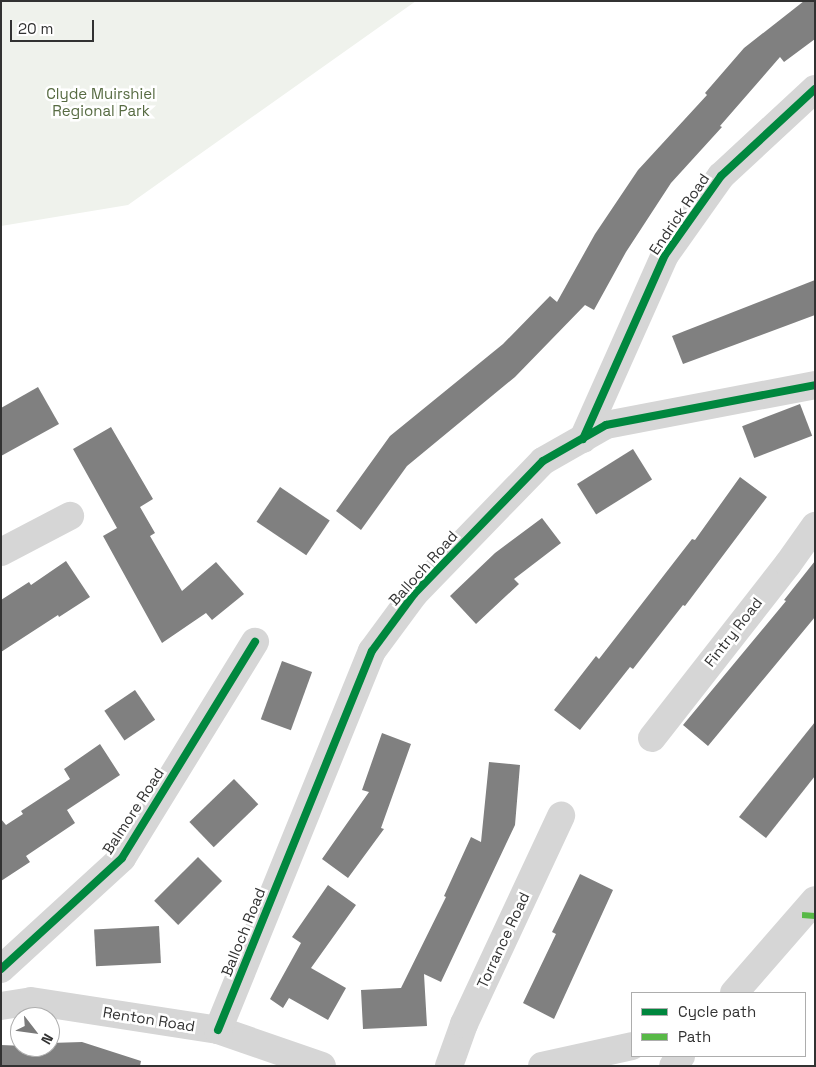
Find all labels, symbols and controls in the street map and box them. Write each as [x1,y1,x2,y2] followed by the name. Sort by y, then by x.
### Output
[12,10,96,42] scale bar
[18,19,53,38] text: 20 m
[46,84,156,119] park label: Clyde Muirshiel Regional Park
[645,170,713,258] street label: Endrick Road
[385,527,461,609] street label: Balloch Road
[700,594,766,670] street label: Fintry Road
[98,764,168,858] street label: Balmore Road
[217,885,269,979] street label: Balloch Road
[473,889,533,991] street label: Torrance Road
[631,992,806,1057] legend
[678,1002,756,1021] text: Cycle path
[102,1003,196,1035] street label: Renton Road
[10,1007,60,1057] north arrow
[678,1027,711,1046] text: Path
[37,1030,57,1048] text: N

